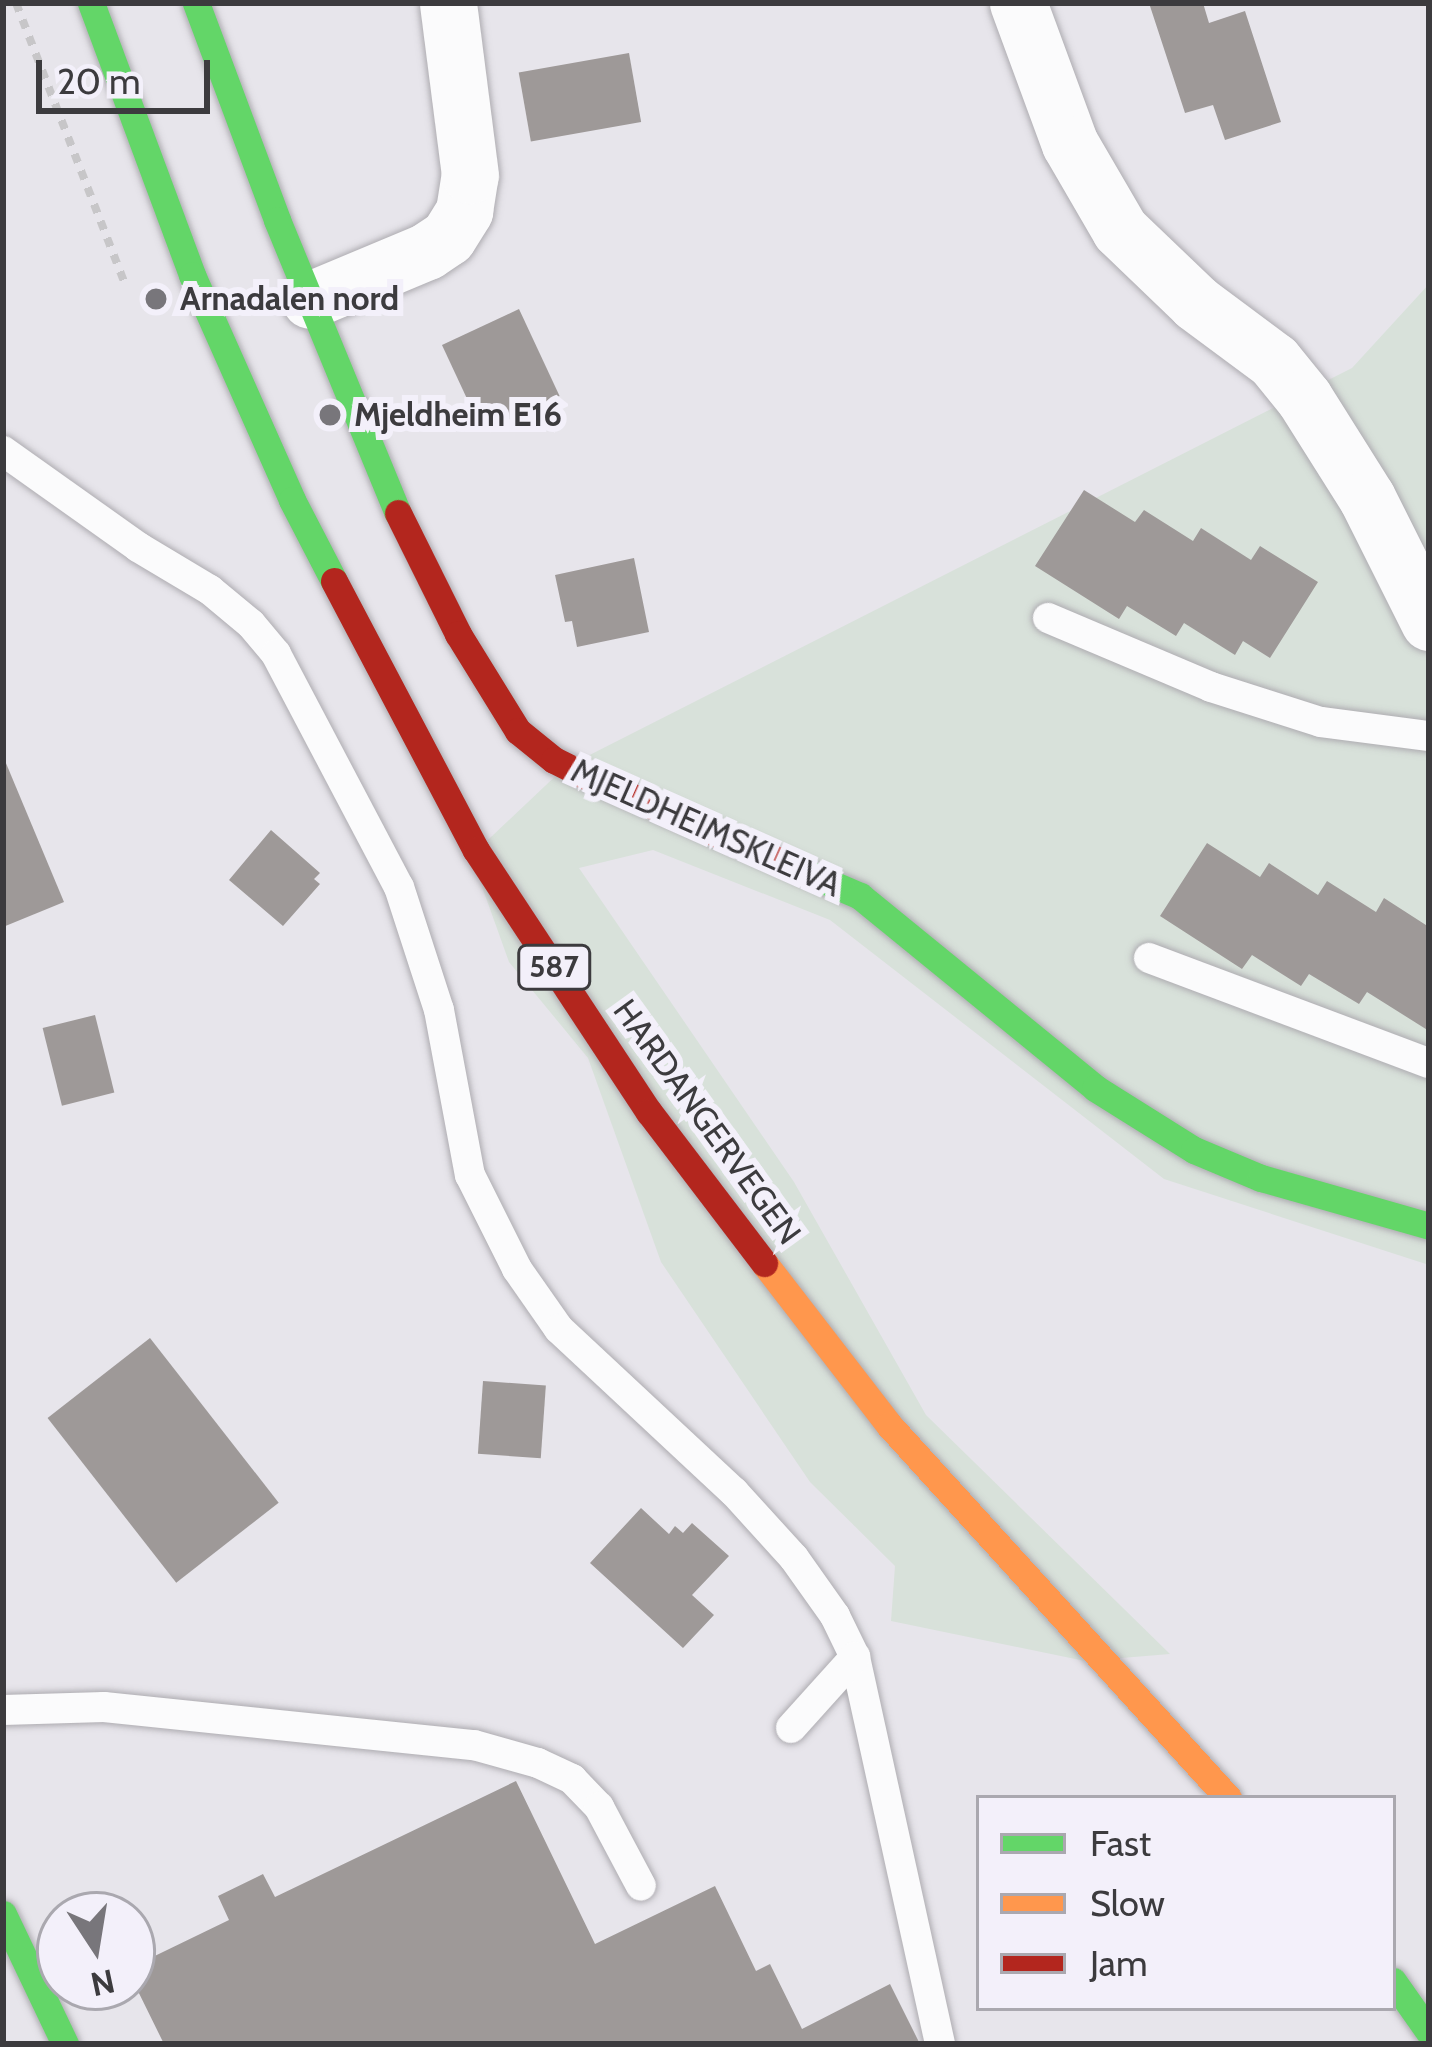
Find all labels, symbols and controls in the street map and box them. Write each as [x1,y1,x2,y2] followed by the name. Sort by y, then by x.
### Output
[42,36,216,110] scale bar
[57,59,141,103] text: 20 m
[180,279,399,319] place label: Arnadalen nord
[143,286,169,312] marker: Arnadalen nord
[354,395,562,435] place label: Mjeldheim E16
[317,402,343,428] marker: Mjeldheim E16
[565,751,847,905] street label: MJELDHEIMSKLEIVA
[515,943,593,991] road number: 587
[605,992,809,1252] street label: HARDANGERVEGEN
[976,1795,1396,2011] legend
[1090,1821,1151,1865] text: Fast
[1090,1881,1165,1925] text: Slow
[36,1891,156,2011] north arrow
[1090,1941,1148,1985] text: Jam
[87,1961,118,2005] text: N

